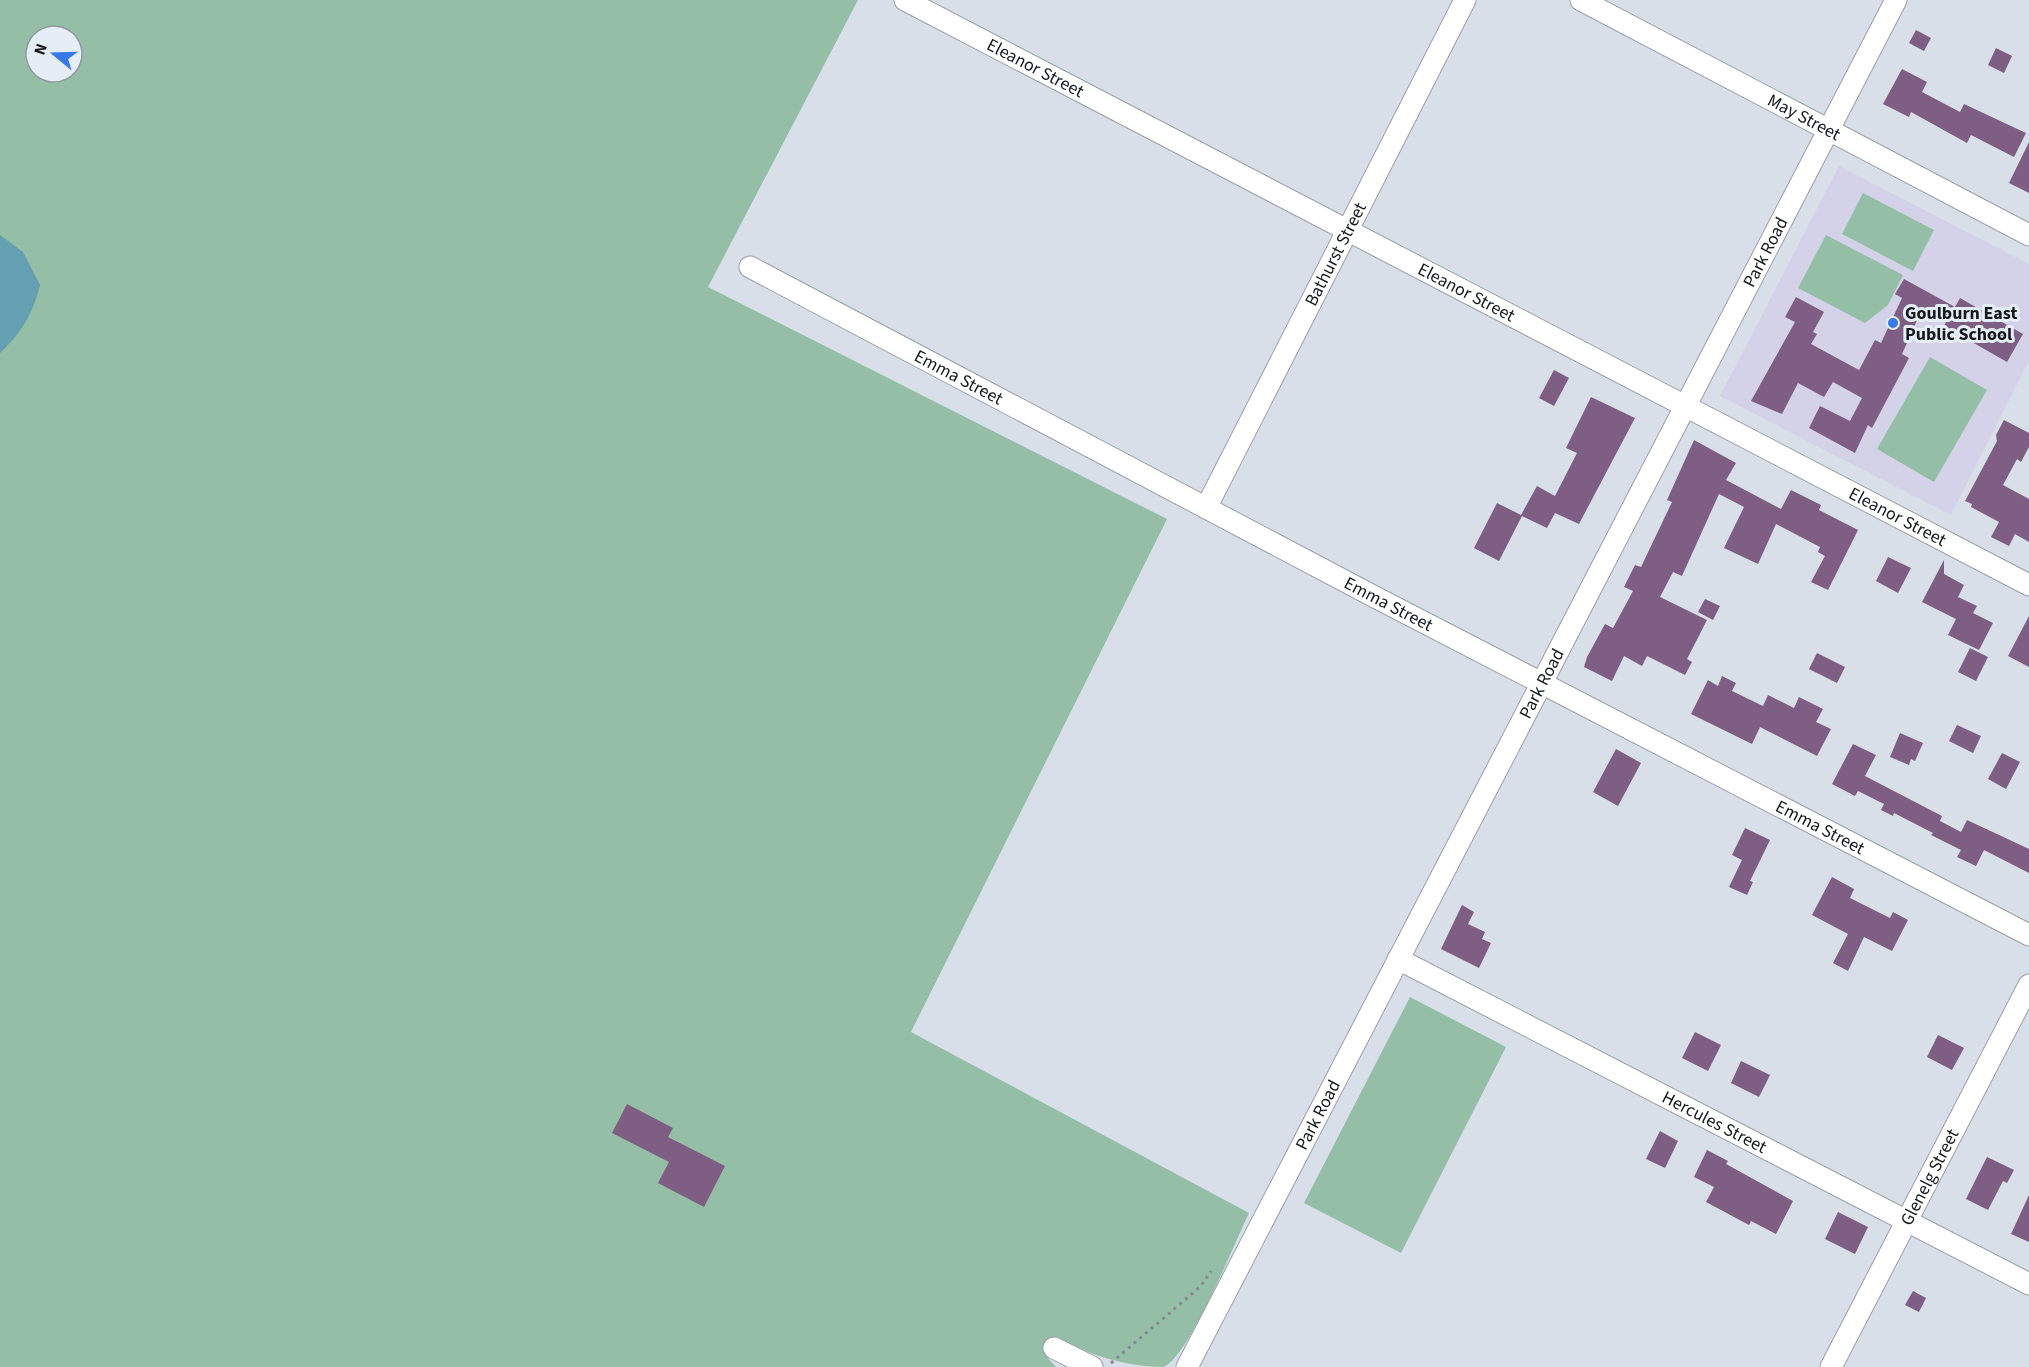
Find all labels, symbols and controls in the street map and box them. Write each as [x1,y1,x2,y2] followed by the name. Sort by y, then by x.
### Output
[24,24,84,84] north arrow
[982,33,1088,104] street label: Eleanor Street
[29,41,53,58] text: N
[1763,88,1845,147] street label: May Street
[1299,198,1373,310] street label: Bathurst Street
[1737,213,1794,292] street label: Park Road
[1413,257,1519,328] street label: Eleanor Street
[1905,301,2017,347] place label: Goulburn East Public School
[1886,316,1900,330] marker: Goulburn East Public School
[910,344,1007,411] street label: Emma Street
[1844,481,1950,553] street label: Eleanor Street
[1339,571,1437,638] street label: Emma Street
[1513,644,1571,723] street label: Park Road
[1771,794,1869,861] street label: Emma Street
[1290,1076,1347,1155] street label: Park Road
[1658,1085,1771,1160] street label: Hercules Street
[1894,1124,1965,1230] street label: Glenelg Street

